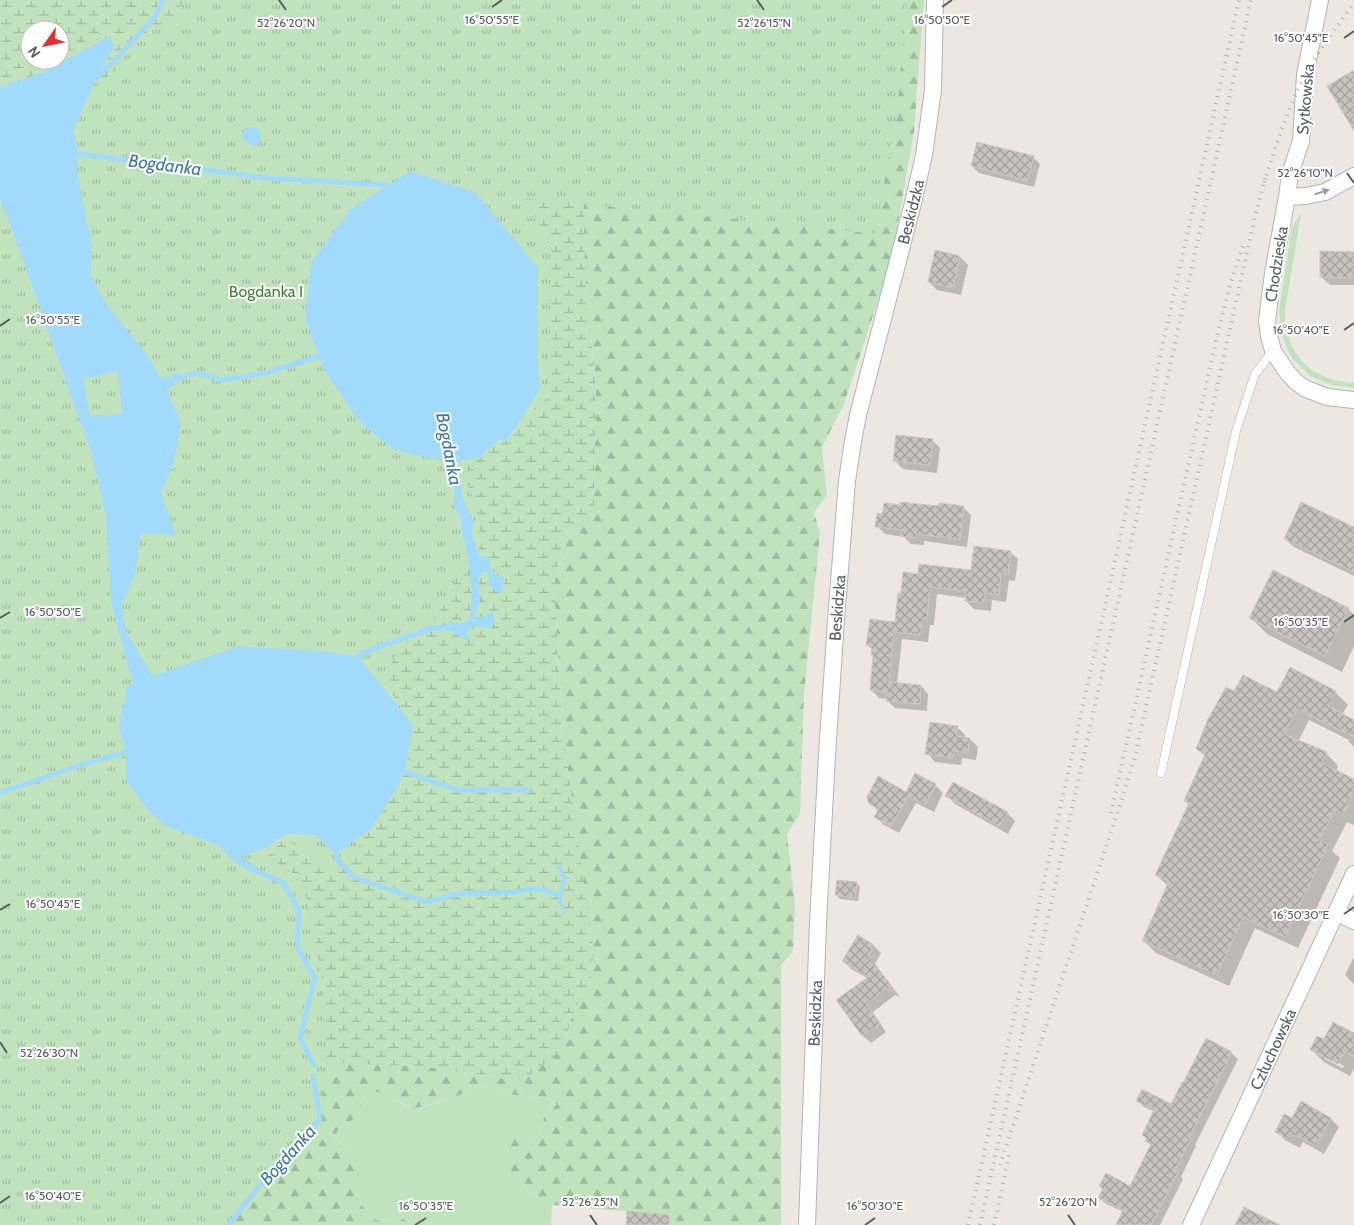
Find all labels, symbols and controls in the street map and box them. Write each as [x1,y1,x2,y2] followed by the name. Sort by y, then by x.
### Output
[465,12,520,27] text: 16°50'55"E
[914,12,971,27] text: 16°50'50"E
[257,15,315,30] text: 52°26'20"N
[737,15,791,30] text: 52°26'15"N
[20,20,70,70] north arrow
[1274,30,1329,45] text: 16°50'45"E
[24,43,44,61] text: N
[1293,62,1318,135] street label: Sytkowska
[127,150,203,180] water label: Bogdanka
[1277,165,1333,180] text: 52°26'10"N
[894,177,928,246] street label: Beskidzka
[1315,188,1330,195] one-way arrow
[1261,224,1292,303] street label: Chodzieska
[229,282,303,301] park label: Bogdanka I
[26,312,81,327] text: 16°50'55"E
[1273,322,1330,337] text: 16°50'40"E
[431,411,467,487] water label: Bogdanka
[826,574,850,641] street label: Beskidzka
[25,604,82,619] text: 16°50'50"E
[1274,614,1329,629] text: 16°50'35"E
[26,896,81,911] text: 16°50'45"E
[1273,907,1330,922] text: 16°50'30"E
[805,979,826,1047] street label: Beskidzka
[1246,1005,1300,1093] street label: Człuchowska
[20,1045,78,1060] text: 52°26'30"N
[255,1120,321,1190] water label: Bogdanka
[25,1188,82,1203] text: 16°50'40"E
[562,1194,618,1209] text: 52°26'25"N
[1039,1194,1097,1209] text: 52°26'20"N
[399,1198,454,1213] text: 16°50'35"E
[847,1198,904,1213] text: 16°50'30"E

